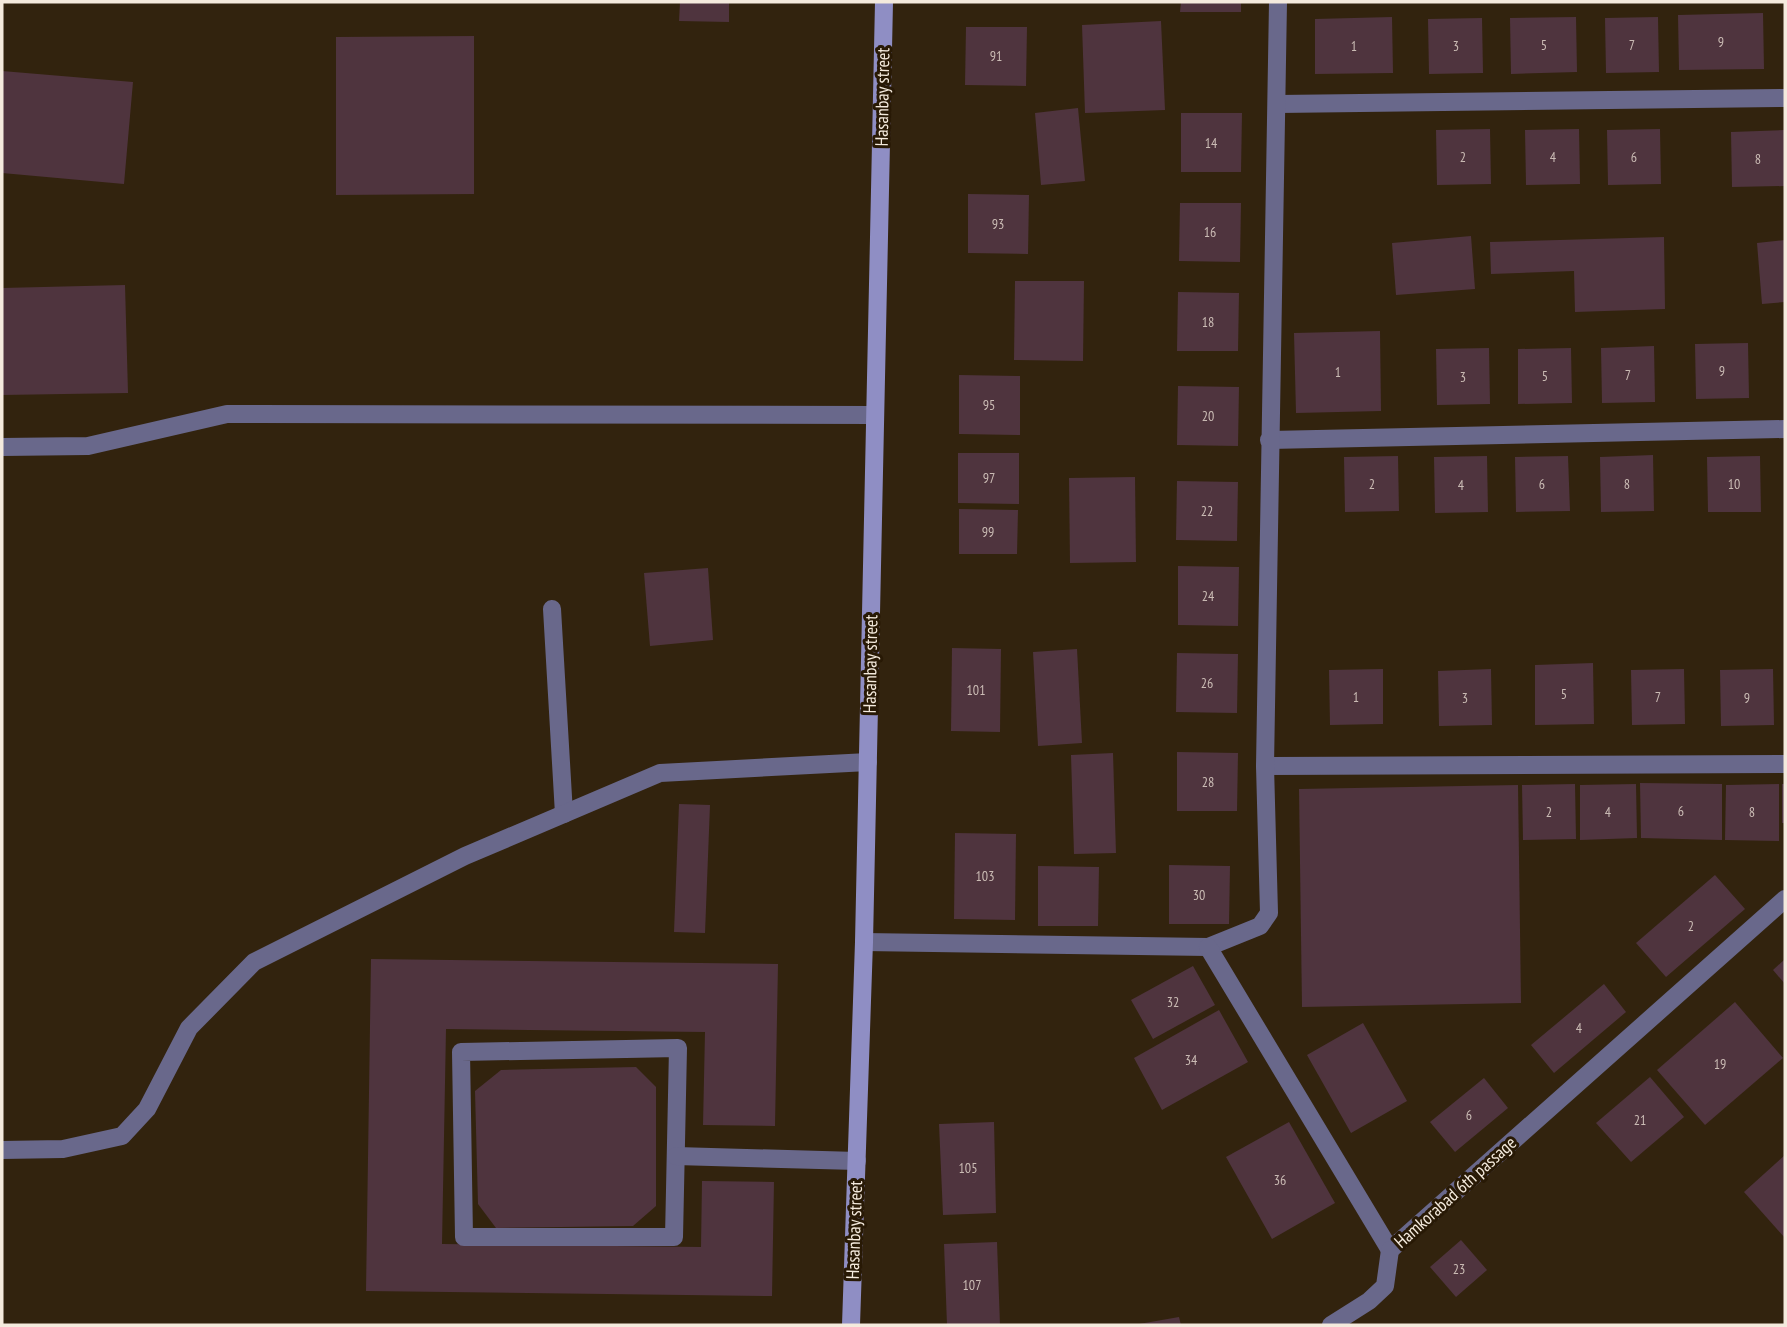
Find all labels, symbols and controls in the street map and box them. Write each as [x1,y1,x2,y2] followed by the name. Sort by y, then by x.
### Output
[1718,33,1724,51] house number: 9
[1541,36,1547,54] house number: 5
[1629,36,1635,54] house number: 7
[1351,37,1357,55] house number: 1
[1453,37,1459,55] house number: 3
[870,47,894,147] street label: Hasanbay street
[990,47,1002,65] house number: 91
[1205,134,1218,152] house number: 14
[1460,148,1466,166] house number: 2
[1550,148,1557,166] house number: 4
[1631,148,1637,166] house number: 6
[1755,150,1761,168] house number: 8
[992,215,1004,233] house number: 93
[1204,223,1216,241] house number: 16
[1202,313,1214,331] house number: 18
[1719,362,1725,380] house number: 9
[1335,363,1341,381] house number: 1
[1625,366,1631,384] house number: 7
[1542,367,1548,385] house number: 5
[1460,368,1466,386] house number: 3
[983,396,995,414] house number: 95
[1202,407,1214,425] house number: 20
[983,469,995,487] house number: 97
[1369,475,1375,493] house number: 2
[1539,475,1545,493] house number: 6
[1624,475,1630,493] house number: 8
[1728,475,1740,493] house number: 10
[1458,476,1465,494] house number: 4
[1201,502,1213,520] house number: 22
[982,523,994,541] house number: 99
[1202,587,1215,605] house number: 24
[858,614,882,714] street label: Hasanbay street
[1201,674,1213,692] house number: 26
[967,681,985,699] house number: 101
[1561,685,1567,703] house number: 5
[1353,688,1359,706] house number: 1
[1655,688,1661,706] house number: 7
[1462,689,1468,707] house number: 3
[1744,689,1750,707] house number: 9
[1202,773,1214,791] house number: 28
[1678,802,1684,820] house number: 6
[1546,803,1552,821] house number: 2
[1605,803,1612,821] house number: 4
[1749,803,1755,821] house number: 8
[976,867,994,885] house number: 103
[1193,886,1205,904] house number: 30
[1688,917,1694,935] house number: 2
[1167,993,1179,1011] house number: 32
[1576,1019,1583,1037] house number: 4
[1185,1051,1198,1069] house number: 34
[1714,1055,1726,1073] house number: 19
[1466,1106,1472,1124] house number: 6
[1634,1111,1646,1129] house number: 21
[1389,1131,1521,1253] street label: Hamkorabad 6th passage
[959,1159,977,1177] house number: 105
[1274,1171,1286,1189] house number: 36
[841,1180,867,1280] street label: Hasanbay street
[1453,1260,1465,1278] house number: 23
[963,1276,981,1294] house number: 107

